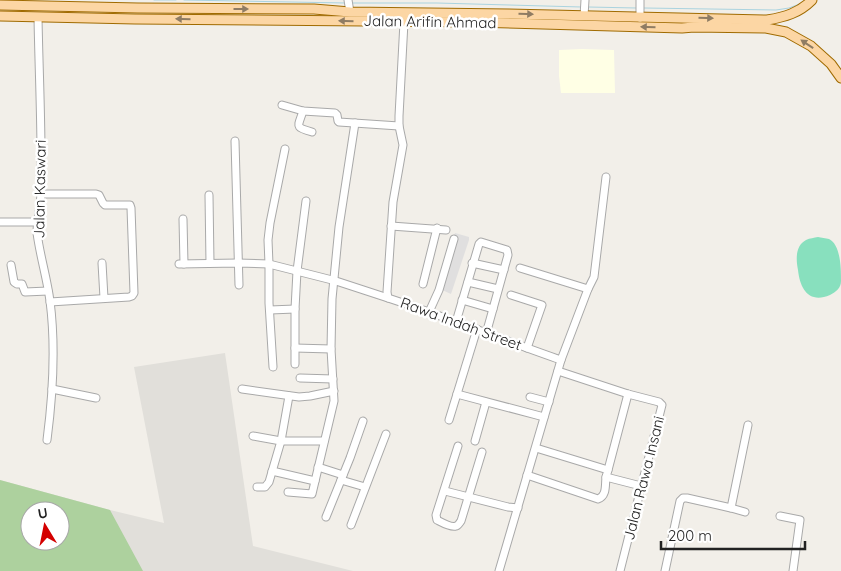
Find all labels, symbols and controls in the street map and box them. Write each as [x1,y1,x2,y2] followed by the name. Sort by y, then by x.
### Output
[233,5,249,13] one-way arrow
[363,11,497,32] street label: Jalan Arifin Ahmad
[518,11,534,19] one-way arrow
[175,15,191,23] one-way arrow
[698,15,714,23] one-way arrow
[337,17,353,25] one-way arrow
[640,22,656,30] one-way arrow
[800,39,814,48] one-way arrow
[29,140,50,238] street label: Jalan Kaswari
[398,293,524,354] street label: Rawa Indah Street
[619,414,668,542] street label: Jalan Rawa Insani
[20,501,70,551] north arrow
[36,503,49,523] text: U
[661,518,805,550] scale bar
[668,526,712,545] text: 200 m

